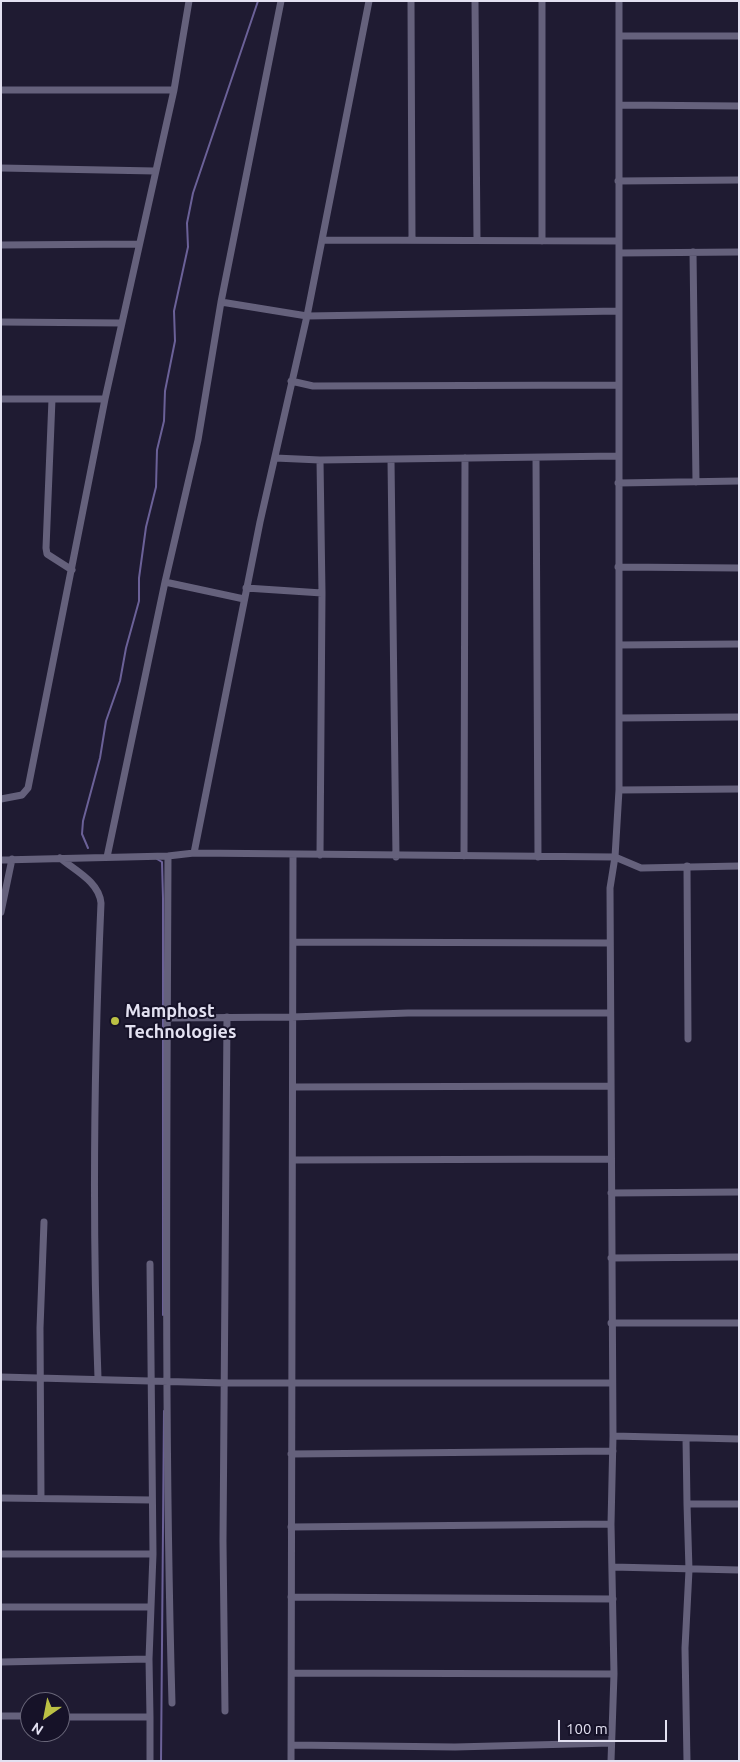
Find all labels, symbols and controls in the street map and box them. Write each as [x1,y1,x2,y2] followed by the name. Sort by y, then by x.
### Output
[125,1000,236,1042] place label: Mamphost Technologies
[109,1015,121,1027] marker: Mamphost Technologies
[20,1692,70,1742] north arrow
[560,1710,669,1742] scale bar
[29,1719,46,1738] text: N
[566,1720,608,1737] text: 100 m

